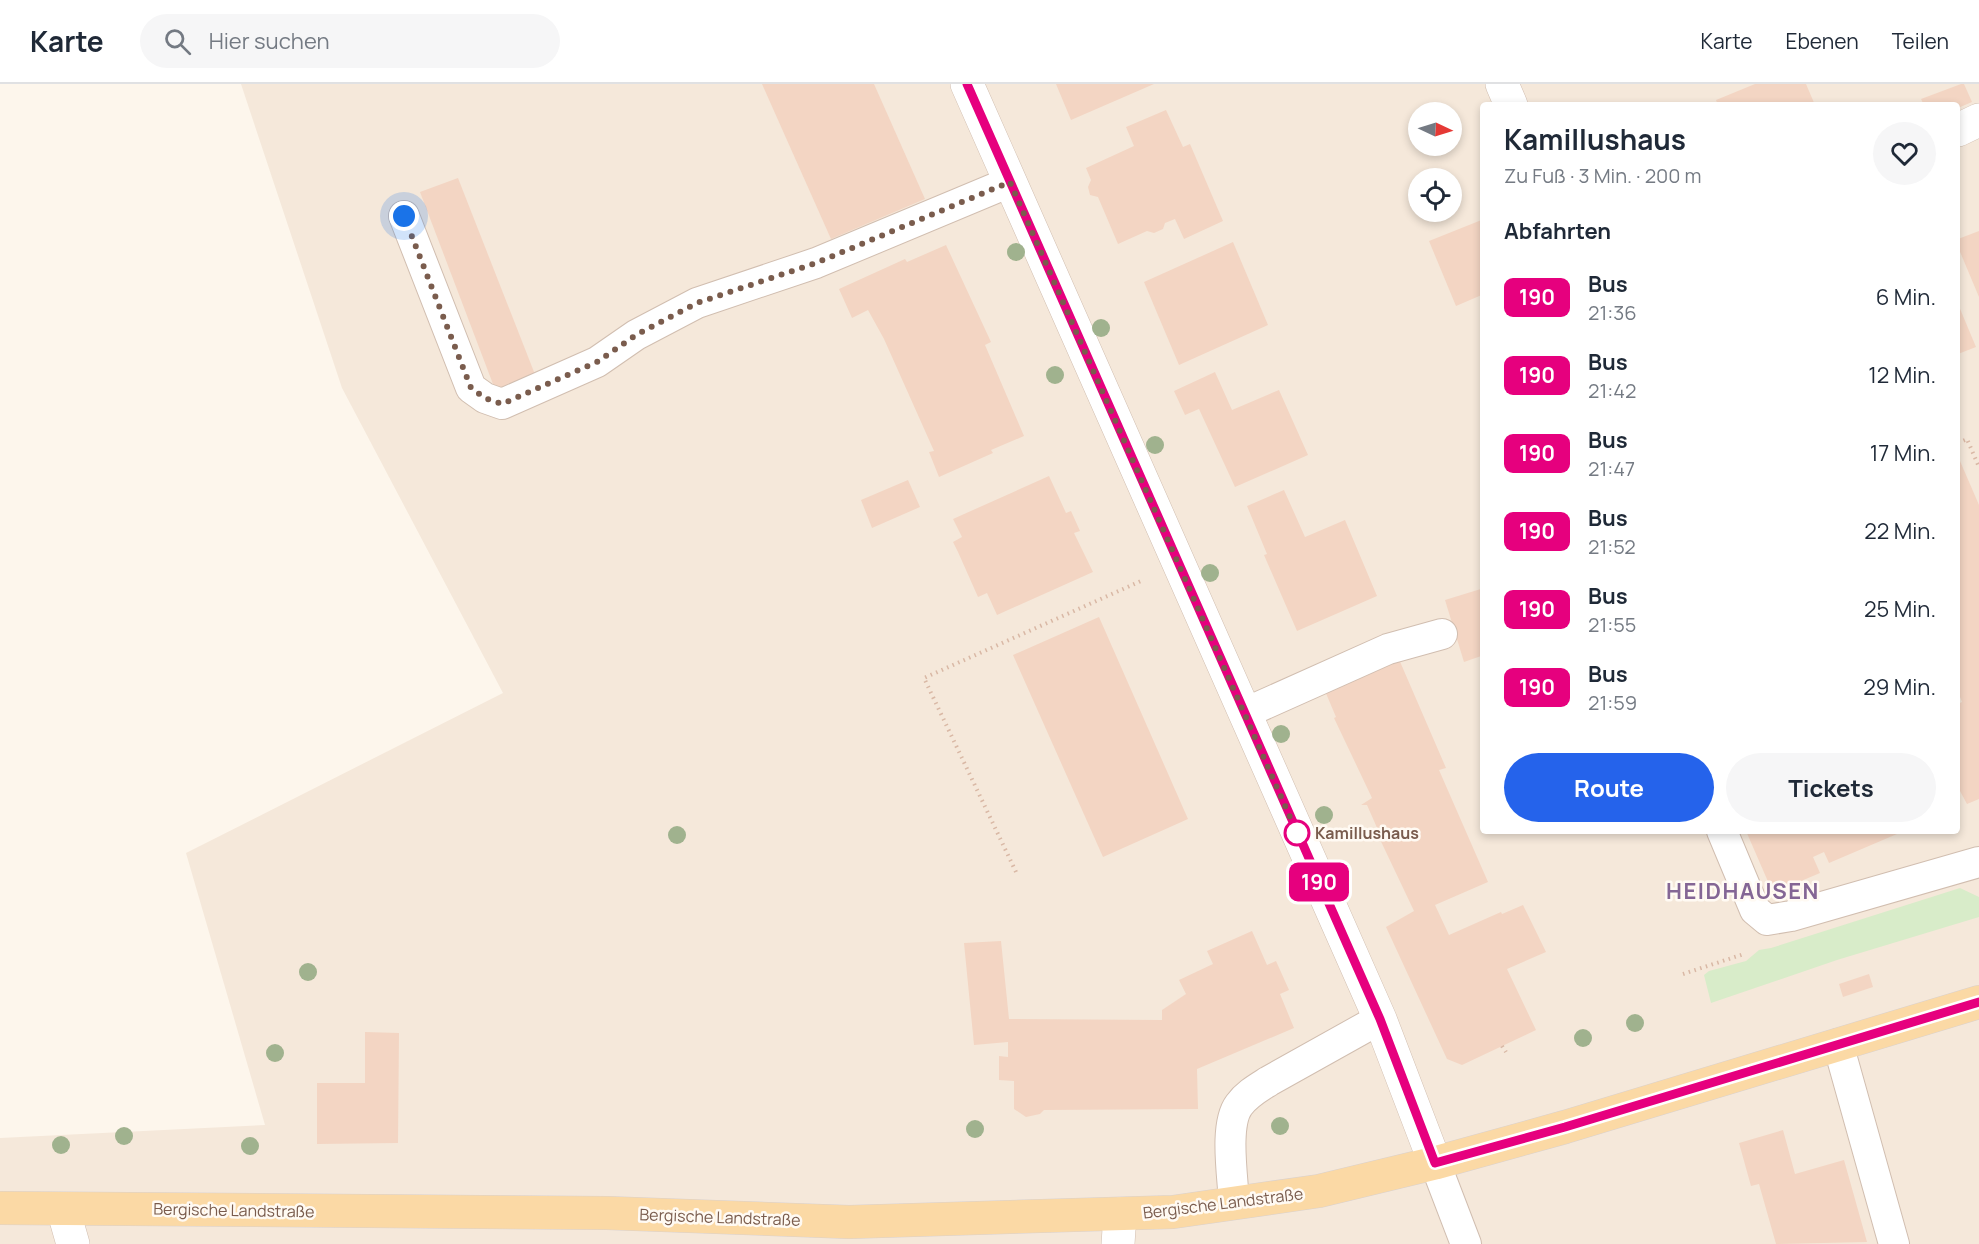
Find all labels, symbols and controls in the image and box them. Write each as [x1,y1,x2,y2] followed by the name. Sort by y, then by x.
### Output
[140,14,560,68] search box
[30,22,104,60] text: Karte
[161,25,194,58] icon: search
[209,26,330,56] text: Hier suchen
[1700,27,1752,55] text: Karte
[1785,27,1859,55] text: Ebenen
[1892,27,1949,55] text: Teilen
[1408,102,1462,156] north arrow
[1408,102,1462,222] map controls
[1504,120,1686,158] text: Kamillushaus
[1873,122,1936,185] button: heart
[1504,162,1701,189] text: Zu Fuß · 3 Min. · 200 m
[1408,168,1462,222] button: locate
[389,201,419,231] your location
[1504,216,1611,246] text: Abfahrten
[1588,269,1628,299] text: Bus
[1876,282,1936,312] text: 6 Min.
[1519,283,1555,311] text: 190
[1588,299,1637,326] text: 21:36
[1588,347,1628,377] text: Bus
[1868,360,1936,390] text: 12 Min.
[1519,361,1555,389] text: 190
[1588,377,1636,404] text: 21:42
[1588,425,1628,455] text: Bus
[1870,438,1936,468] text: 17 Min.
[1519,439,1555,467] text: 190
[1588,455,1635,482] text: 21:47
[1588,503,1628,533] text: Bus
[1864,516,1936,546] text: 22 Min.
[1519,517,1555,545] text: 190
[1588,533,1636,560] text: 21:52
[1588,581,1628,611] text: Bus
[1864,594,1936,624] text: 25 Min.
[1519,595,1555,623] text: 190
[1588,611,1636,638] text: 21:55
[1588,659,1628,689] text: Bus
[1863,672,1936,702] text: 29 Min.
[1519,673,1555,701] text: 190
[1588,689,1637,716] text: 21:59
[1504,753,1714,822] button: Route
[1726,753,1936,822] button: Tickets
[1284,820,1310,846] marker: Kamillushaus
[1315,822,1419,844] place label: Kamillushaus
[1284,862,1354,902] line badge: 190
[1301,868,1337,896] text: 190
[1666,876,1820,906] district label: HEIDHAUSEN
[1142,1182,1304,1224] street label: Bergische Landstraße
[153,1198,315,1222] street label: Bergische Landstraße
[639,1203,801,1231] street label: Bergische Landstraße

